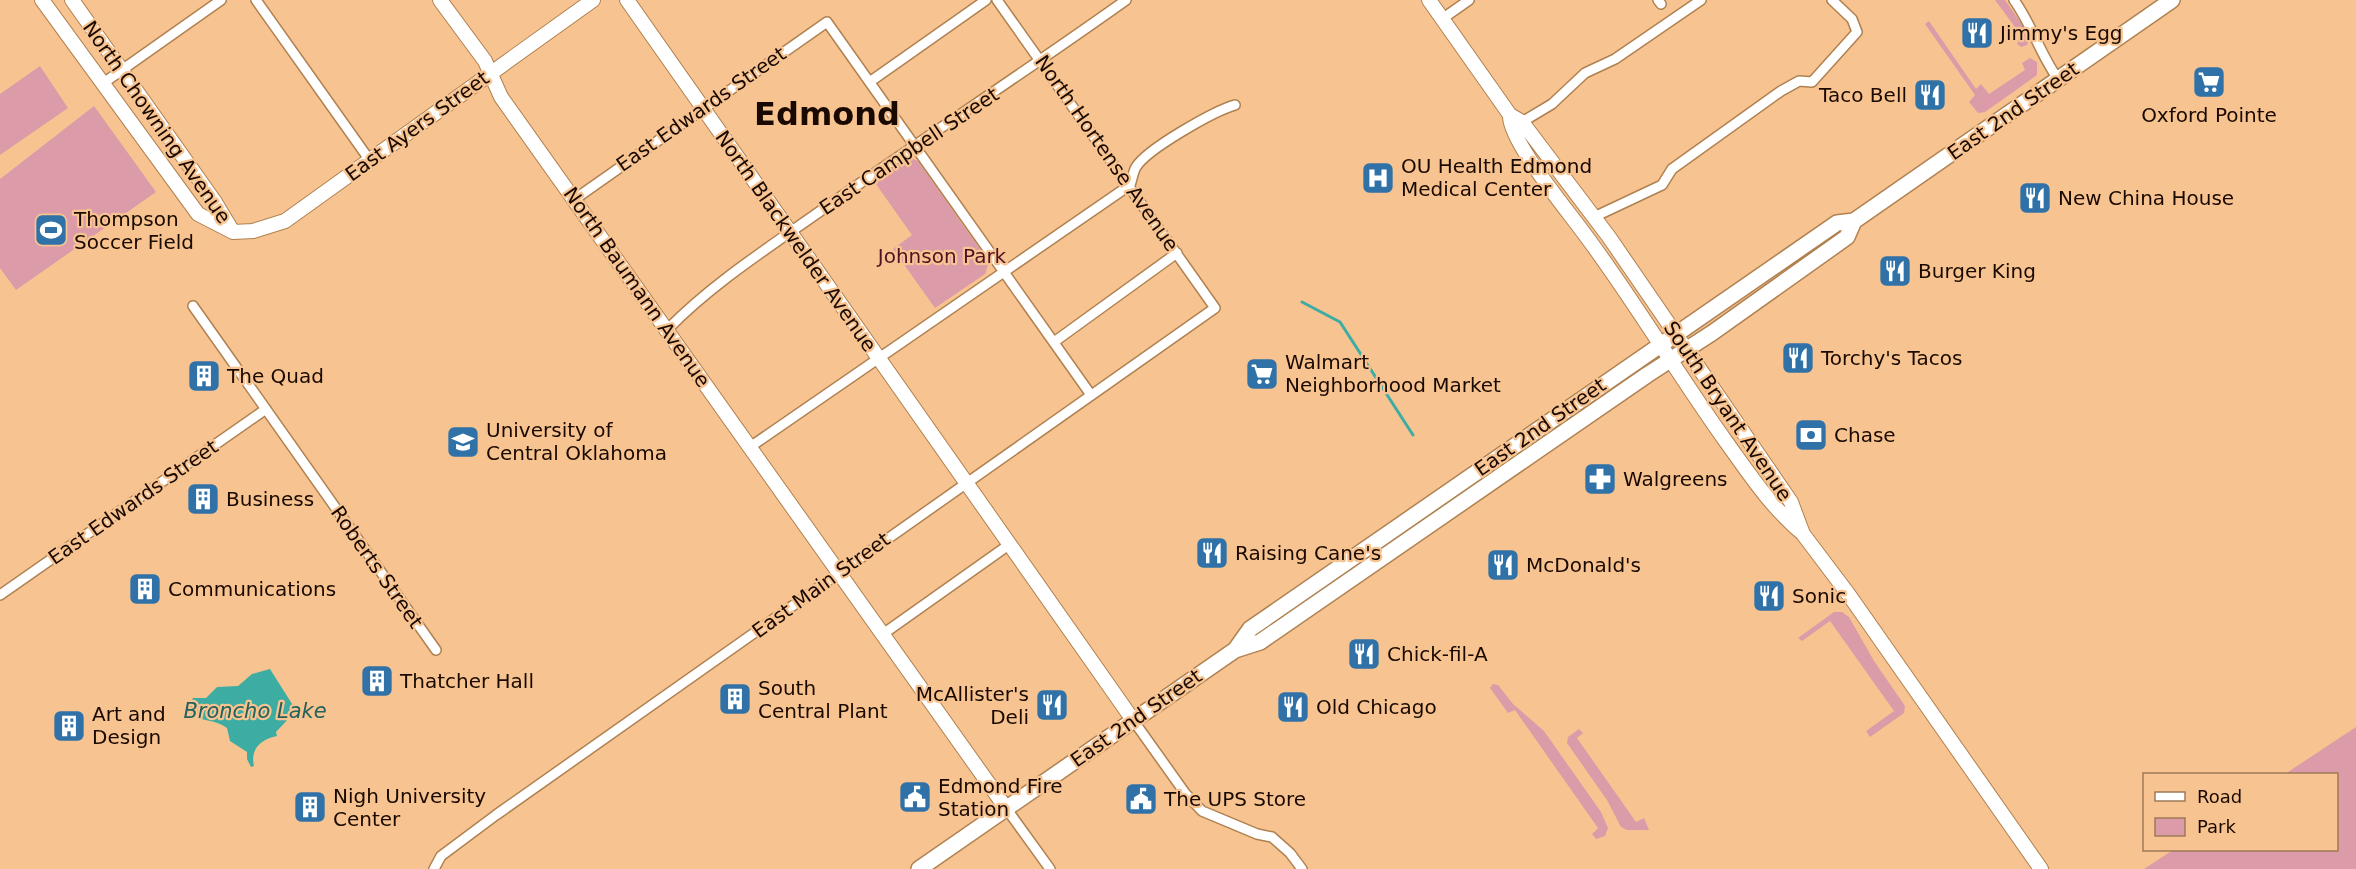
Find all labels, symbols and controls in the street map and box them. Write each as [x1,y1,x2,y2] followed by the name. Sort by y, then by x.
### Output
[1959,15,1995,51] restaurant icon: Jimmy's Egg
[78,16,236,228] street label: North Chowning Avenue
[1998,21,2123,45] place label: Jimmy's Egg
[612,41,791,177] street label: East Edwards Street
[1030,50,1184,256] street label: North Hortense Avenue
[1943,57,2083,165] street label: East 2nd Street
[2191,64,2227,100] supermarket icon: Oxford Pointe
[340,66,494,186] street label: East Ayers Street
[1912,77,1948,113] restaurant icon: Taco Bell
[815,82,1003,220] street label: East Campbell Street
[1818,83,1907,107] place label: Taco Bell
[754,95,900,133] district label: Edmond
[2141,103,2277,127] place label: Oxford Pointe
[710,126,882,356] street label: North Blackwelder Avenue
[1401,154,1592,201] place label: OU Health Edmond Medical Center
[1360,160,1396,196] hospital icon: OU Health Edmond Medical Center
[2017,180,2053,216] restaurant icon: New China House
[559,182,715,392] street label: North Baumann Avenue
[2058,186,2234,210] place label: New China House
[73,207,194,254] place label: Thompson Soccer Field
[33,212,69,248] sports icon: Thompson Soccer Field
[876,244,1007,268] park label: Johnson Park
[1877,253,1913,289] restaurant icon: Burger King
[1918,259,2036,283] place label: Burger King
[1659,317,1797,505] street label: South Bryant Avenue
[1780,340,1816,376] restaurant icon: Torchy's Tacos
[1820,346,1962,370] place label: Torchy's Tacos
[1285,350,1501,397] place label: Walmart Neighborhood Market
[1244,356,1280,392] supermarket icon: Walmart Neighborhood Market
[186,358,222,394] building icon: The Quad
[226,364,324,388] place label: The Quad
[1470,373,1610,481] street label: East 2nd Street
[1793,417,1829,453] bank icon: Chase
[486,418,667,465] place label: University of Central Oklahoma
[1834,423,1896,447] place label: Chase
[445,424,481,460] school or university icon: University of Central Oklahoma
[44,434,223,570] street label: East Edwards Street
[1582,461,1618,497] pharmacy icon: Walgreens
[1623,467,1728,491] place label: Walgreens
[185,481,221,517] building icon: Business
[226,487,314,511] place label: Business
[326,501,428,633] street label: Roberts Street
[747,527,895,643] street label: East Main Street
[1194,535,1230,571] restaurant icon: Raising Cane's
[1235,541,1381,565] place label: Raising Cane's
[1485,547,1521,583] restaurant icon: McDonald's
[1526,553,1641,577] place label: McDonald's
[127,571,163,607] building icon: Communications
[168,577,336,601] place label: Communications
[1751,578,1787,614] restaurant icon: Sonic
[1792,584,1846,608] place label: Sonic
[1346,636,1382,672] restaurant icon: Chick-fil-A
[1387,642,1488,666] place label: Chick-fil-A
[359,663,395,699] building icon: Thatcher Hall
[1066,664,1206,772] street label: East 2nd Street
[399,669,534,693] place label: Thatcher Hall
[758,676,888,723] place label: South Central Plant
[717,681,753,717] building icon: South Central Plant
[916,682,1029,729] place label: McAllister's Deli
[1034,687,1070,723] restaurant icon: McAllister's Deli
[1275,689,1311,725] restaurant icon: Old Chicago
[1316,695,1437,719] place label: Old Chicago
[183,699,327,723] water label: Broncho Lake
[92,702,166,749] place label: Art and Design
[51,708,87,744] building icon: Art and Design
[2143,773,2338,851] legend
[938,774,1062,821] place label: Edmond Fire Station
[897,779,933,815] public building icon: Edmond Fire Station
[1123,781,1159,817] public building icon: The UPS Store
[333,784,486,831] place label: Nigh University Center
[2197,786,2242,807] text: Road
[1163,787,1306,811] place label: The UPS Store
[292,789,328,825] building icon: Nigh University Center
[2197,816,2236,837] text: Park

